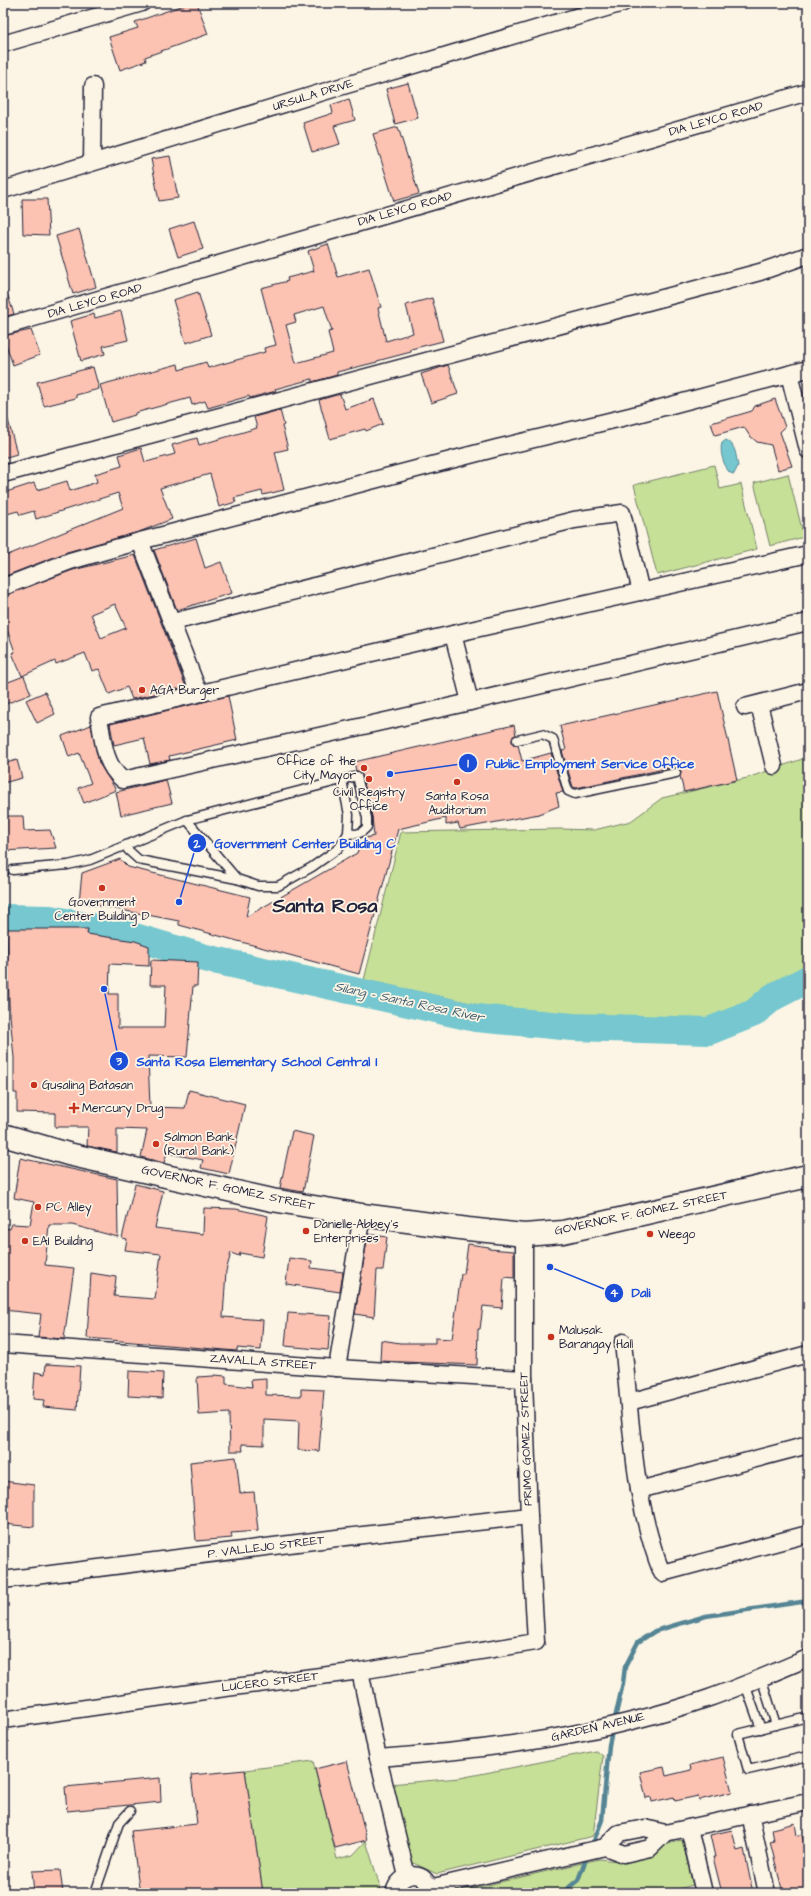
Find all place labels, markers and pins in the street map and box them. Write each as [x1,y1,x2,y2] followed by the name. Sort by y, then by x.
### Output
[150,682,219,700] place label: AGA Burger
[137,685,147,695] marker: AGA Burger
[458,751,702,776] callout: Public Employment Service Office
[277,753,357,785] place label: Office of the City Mayor
[359,763,369,773] marker: Office of the City Mayor
[364,774,374,784] marker: Civil Registry Office
[452,777,462,787] marker: Santa Rosa Auditorium
[333,784,405,815] place label: Civil Registry Office
[425,788,489,819] place label: Santa Rosa Auditorium
[187,831,404,856] callout: Government Center Building C
[97,883,107,893] marker: Government Center Building D
[55,894,150,926] place label: Government Center Building D
[109,1049,386,1074] callout: Santa Rosa Elementary School Central I
[42,1077,133,1095] place label: Gusaling Batasan
[29,1080,39,1090] marker: Gusaling Batasan
[82,1100,163,1118] place label: Mercury Drug
[69,1103,79,1113] marker: Mercury Drug
[164,1129,235,1160] place label: Salmon Bank (Rural Bank)
[151,1139,161,1149] marker: Salmon Bank (Rural Bank)
[46,1199,92,1217] place label: PC Alley
[33,1202,43,1212] marker: PC Alley
[314,1216,398,1247] place label: Danielle-Abbey's Enterprises
[301,1226,311,1236] marker: Danielle-Abbey's Enterprises
[658,1226,695,1244] place label: Weego
[645,1229,655,1239] marker: Weego
[33,1233,93,1251] place label: EAI Building
[20,1236,30,1246] marker: EAI Building
[604,1280,659,1305] callout: Dali
[559,1322,633,1354] place label: Malusak Barangay Hall
[546,1332,556,1342] marker: Malusak Barangay Hall

